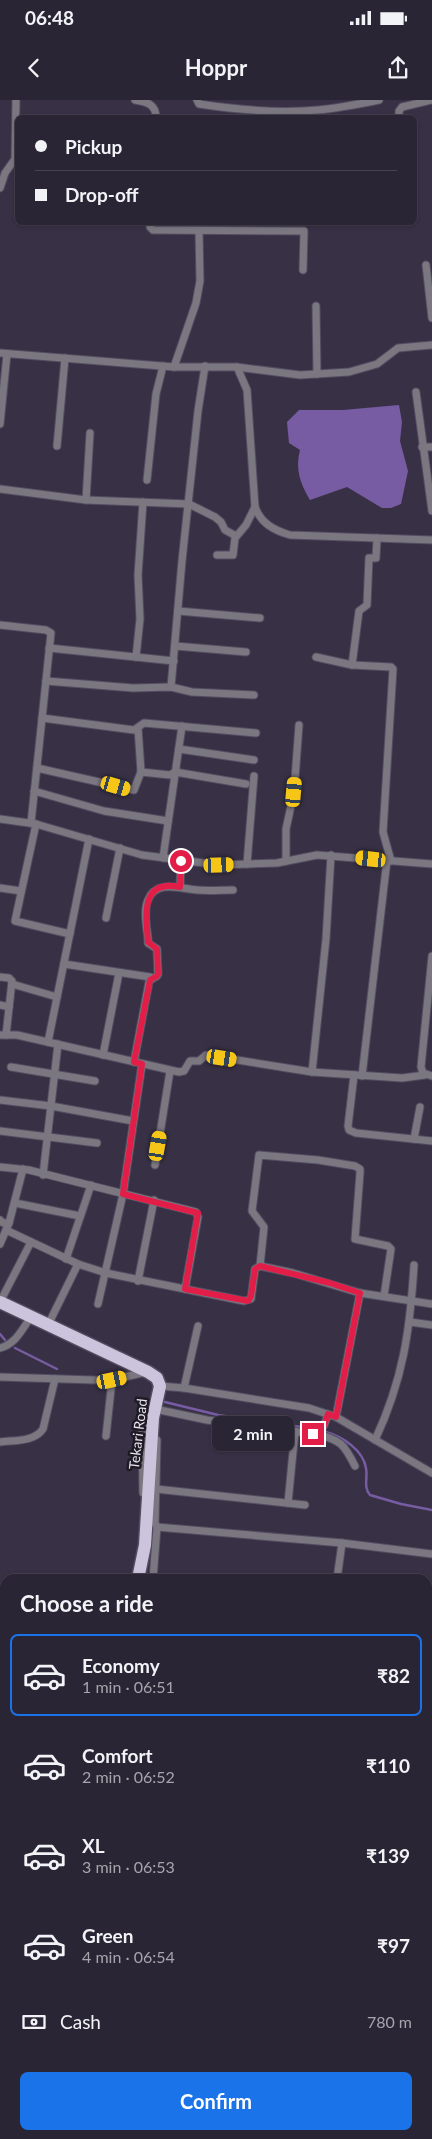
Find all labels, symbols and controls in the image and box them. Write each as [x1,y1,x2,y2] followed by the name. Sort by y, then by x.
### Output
[25,6,74,29] text: 06:48
[20,54,48,82] icon: back
[185,54,247,81] text: Hoppr
[384,54,412,82] icon: share
[65,135,122,158] text: Pickup
[65,183,139,206] text: Drop-off
[99,775,132,797] car
[285,776,302,808] car
[170,850,192,872] route start
[355,850,386,868] car
[203,857,234,873] car
[206,1048,237,1068] car
[148,1130,167,1162] car
[95,1370,128,1390] car
[125,1398,150,1470] street label: Tekari Road
[213,1416,296,1452] callout: 2 min
[302,1423,324,1445] route end
[233,1424,273,1443] text: 2 min
[20,1590,154,1617] text: Choose a ride
[22,1653,67,1698] icon: car
[82,1654,160,1677] text: Economy
[377,1664,410,1687] text: ₹82
[82,1677,175,1696] text: 1 min · 06:51
[22,1743,67,1788] icon: car
[82,1744,153,1767] text: Comfort
[366,1754,410,1777] text: ₹110
[82,1767,175,1786] text: 2 min · 06:52
[22,1833,67,1878] icon: car
[82,1834,105,1857] text: XL
[366,1844,410,1867] text: ₹139
[82,1857,175,1876] text: 3 min · 06:53
[22,1923,67,1968] icon: car
[82,1924,133,1947] text: Green
[377,1934,410,1957] text: ₹97
[82,1947,175,1966] text: 4 min · 06:54
[20,2008,48,2036] icon: cash
[60,2010,101,2033] text: Cash
[367,2012,412,2031] text: 780 m
[20,2072,412,2130] button: Confirm

